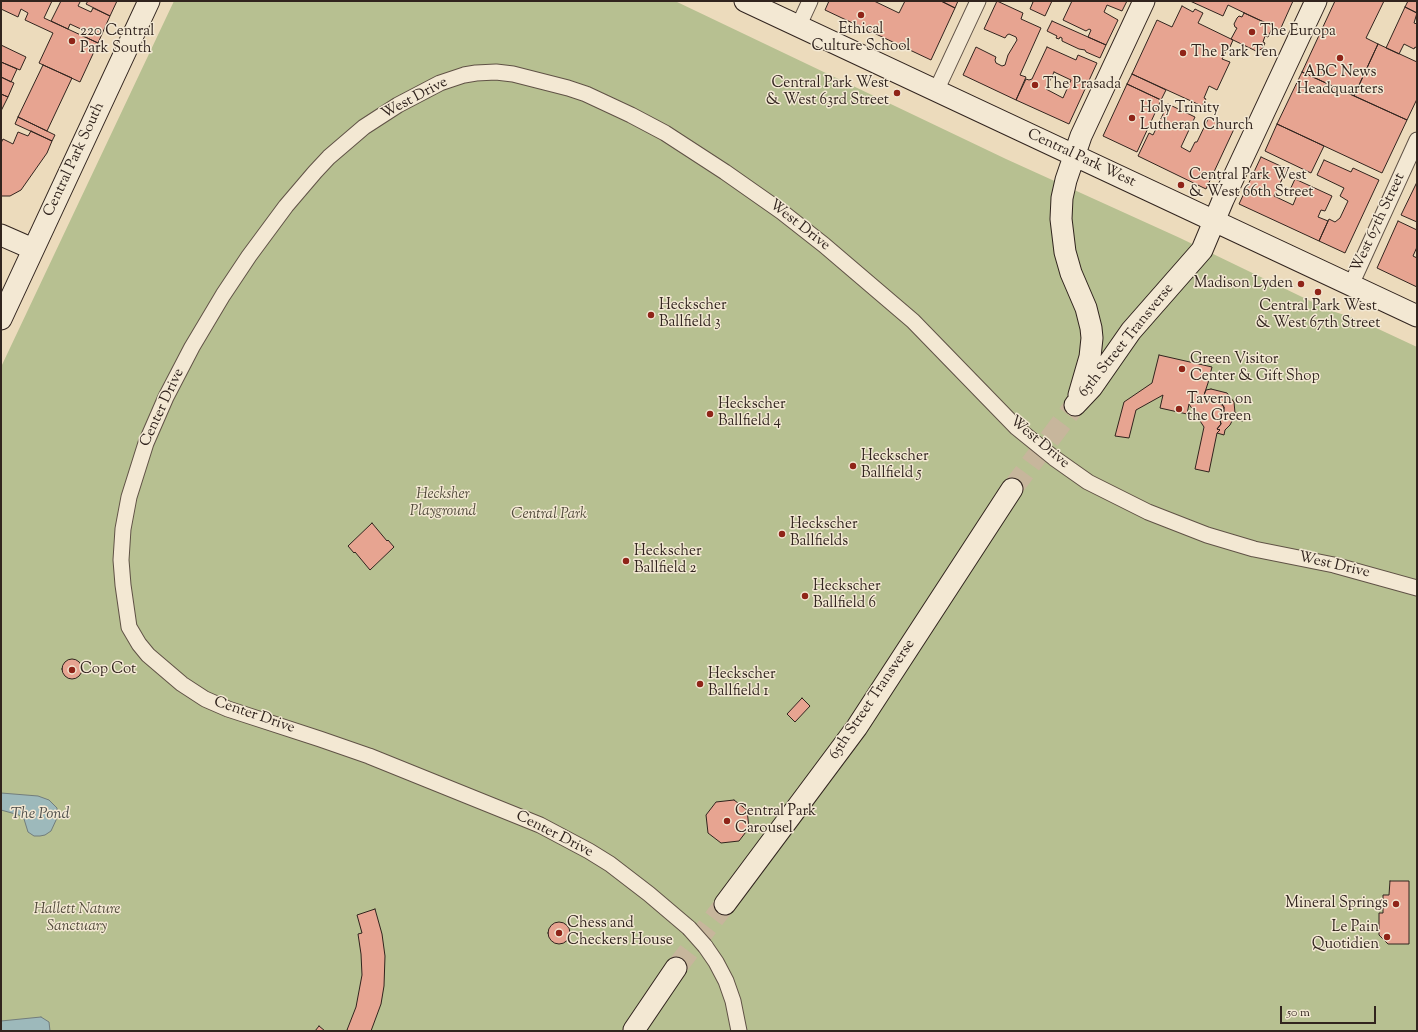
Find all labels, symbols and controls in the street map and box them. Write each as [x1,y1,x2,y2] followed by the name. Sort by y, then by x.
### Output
[856,10,866,20] marker: Ethical Culture School
[812,21,910,56] place label: Ethical Culture School
[80,23,154,58] place label: 220 Central Park South
[1260,23,1336,41] place label: The Europa
[1247,27,1257,37] marker: The Europa
[67,36,77,46] marker: 220 Central Park South
[1191,44,1277,62] place label: The Park Ten
[1178,48,1188,58] marker: The Park Ten
[1335,53,1345,63] marker: ABC News Headquarters
[1297,64,1383,99] place label: ABC News Headquarters
[379,74,451,124] street label: West Drive
[766,75,889,110] place label: Central Park West & West 63rd Street
[1043,76,1121,94] place label: The Prasada
[1030,80,1040,90] marker: The Prasada
[892,88,902,98] marker: Central Park West & West 63rd Street
[41,100,109,220] street label: Central Park South
[1140,100,1254,135] place label: Holy Trinity Lutheran Church
[1127,113,1137,123] marker: Holy Trinity Lutheran Church
[1024,126,1138,192] street label: Central Park West
[1189,167,1313,202] place label: Central Park West & West 66th Street
[1348,171,1410,275] street label: West 67th Street
[1176,180,1186,190] marker: Central Park West & West 66th Street
[765,197,833,255] street label: West Drive
[1194,275,1293,293] place label: Madison Lyden
[1296,279,1306,289] marker: Madison Lyden
[1076,281,1178,401] street label: 65th Street Transverse
[1313,287,1323,297] marker: Central Park West & West 67th Street
[659,297,727,332] place label: Heckscher Ballfield 3
[1256,298,1380,333] place label: Central Park West & West 67th Street
[646,310,656,320] marker: Heckscher Ballfield 3
[1190,351,1320,386] place label: Green Visitor Center & Gift Shop
[1177,364,1187,374] marker: Green Visitor Center & Gift Shop
[137,366,189,450] street label: Center Drive
[1187,391,1252,426] place label: Tavern on the Green
[718,396,786,431] place label: Heckscher Ballfield 4
[1174,404,1184,414] marker: Tavern on the Green
[705,409,715,419] marker: Heckscher Ballfield 4
[1005,413,1073,473] street label: West Drive
[861,448,929,483] place label: Heckscher Ballfield 5
[848,461,858,471] marker: Heckscher Ballfield 5
[410,486,476,521] park label: Hecksher Playground
[511,506,587,524] park label: Central Park
[790,516,858,551] place label: Heckscher Ballfields
[777,529,787,539] marker: Heckscher Ballfields
[634,543,702,578] place label: Heckscher Ballfield 2
[1297,549,1371,583] street label: West Drive
[621,556,631,566] marker: Heckscher Ballfield 2
[813,578,881,613] place label: Heckscher Ballfield 6
[800,591,810,601] marker: Heckscher Ballfield 6
[826,636,920,764] street label: 65th Street Transverse
[80,661,136,679] place label: Cop Cot
[67,665,77,675] marker: Cop Cot
[708,666,776,701] place label: Heckscher Ballfield 1
[695,679,705,689] marker: Heckscher Ballfield 1
[211,694,297,738] street label: Center Drive
[735,803,816,838] place label: Central Park Carousel
[10,805,70,825] water label: The Pond
[512,808,596,862] street label: Center Drive
[722,816,732,826] marker: Central Park Carousel
[1285,895,1388,913] place label: Mineral Springs
[1391,899,1401,909] marker: Mineral Springs
[34,901,120,936] park label: Hallett Nature Sanctuary
[567,915,673,950] place label: Chess and Checkers House
[1312,919,1379,954] place label: Le Pain Quotidien
[554,928,564,938] marker: Chess and Checkers House
[1382,932,1392,942] marker: Le Pain Quotidien
[1282,998,1378,1024] scale bar
[1287,1004,1310,1022] text: 50 m

